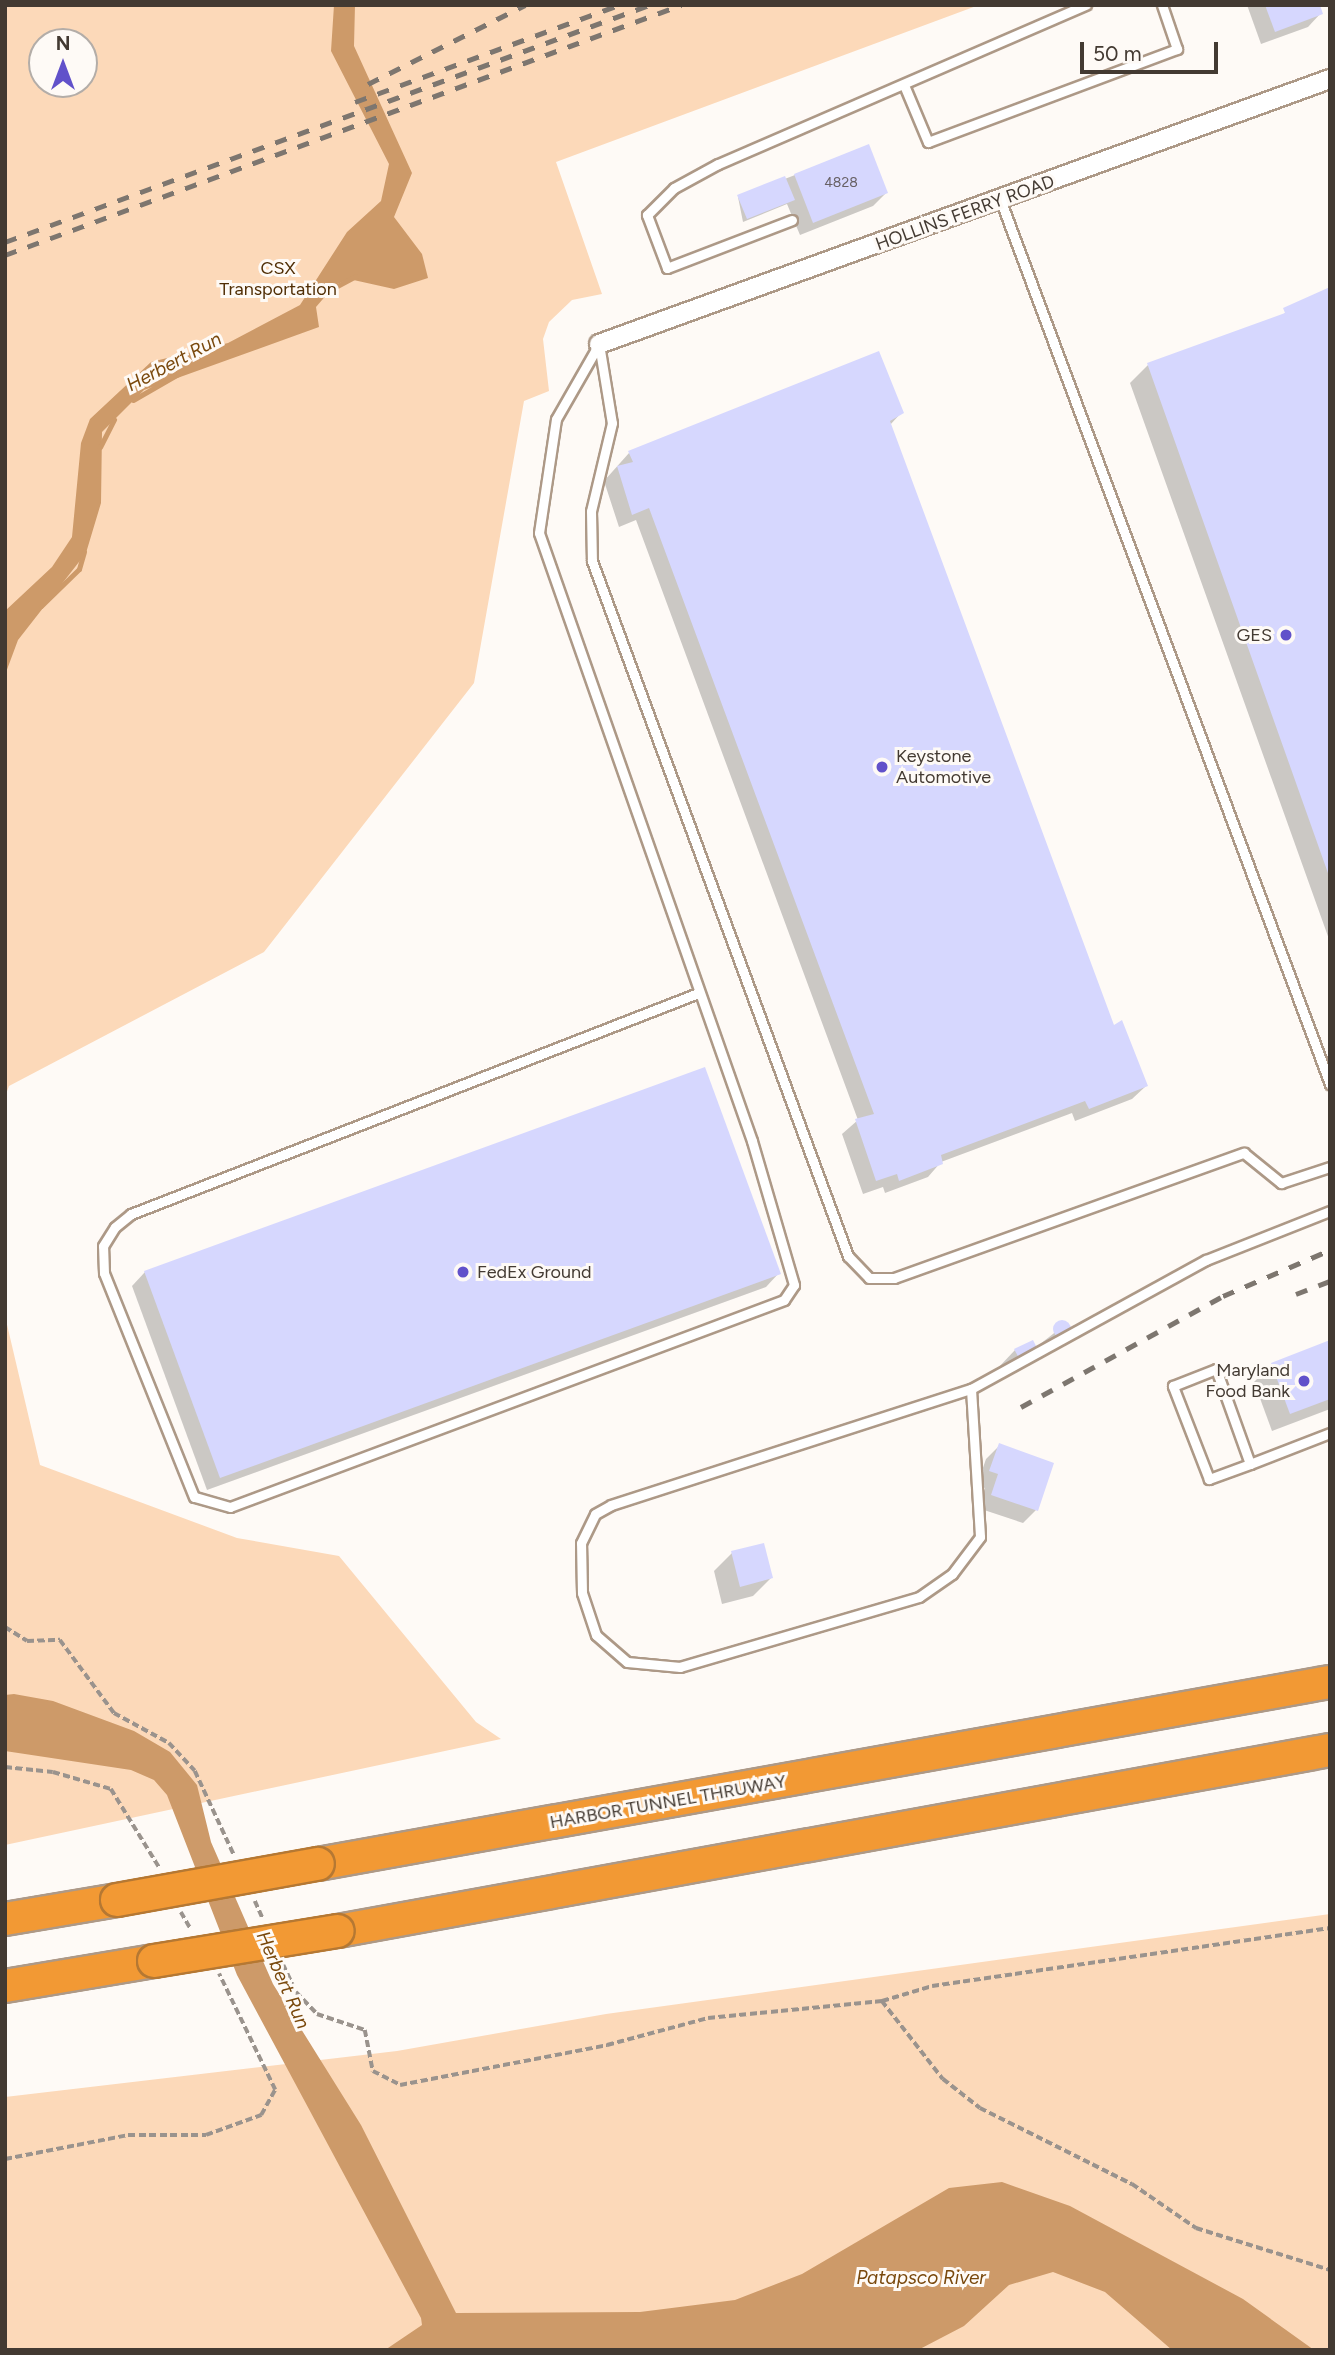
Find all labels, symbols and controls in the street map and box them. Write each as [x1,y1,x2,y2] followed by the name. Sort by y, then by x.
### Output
[28,28,98,98] north arrow
[1083,28,1221,72] scale bar
[56,32,70,55] text: N
[1093,41,1142,66] text: 50 m
[873,171,1057,255] street label: HOLLINS FERRY ROAD
[824,175,858,191] house number: 4828
[219,258,337,300] park label: CSX Transportation
[123,327,225,397] water label: Herbert Run
[1237,624,1272,646] place label: GES
[1278,627,1294,643] marker: GES
[896,746,991,788] place label: Keystone Automotive
[874,759,890,775] marker: Keystone Automotive
[477,1261,592,1283] place label: FedEx Ground
[455,1264,471,1280] marker: FedEx Ground
[1206,1360,1290,1402] place label: Maryland Food Bank
[1296,1373,1312,1389] marker: Maryland Food Bank
[548,1771,788,1833] street label: HARBOR TUNNEL THRUWAY
[251,1928,315,2032] water label: Herbert Run
[856,2267,986,2289] water label: Patapsco River

